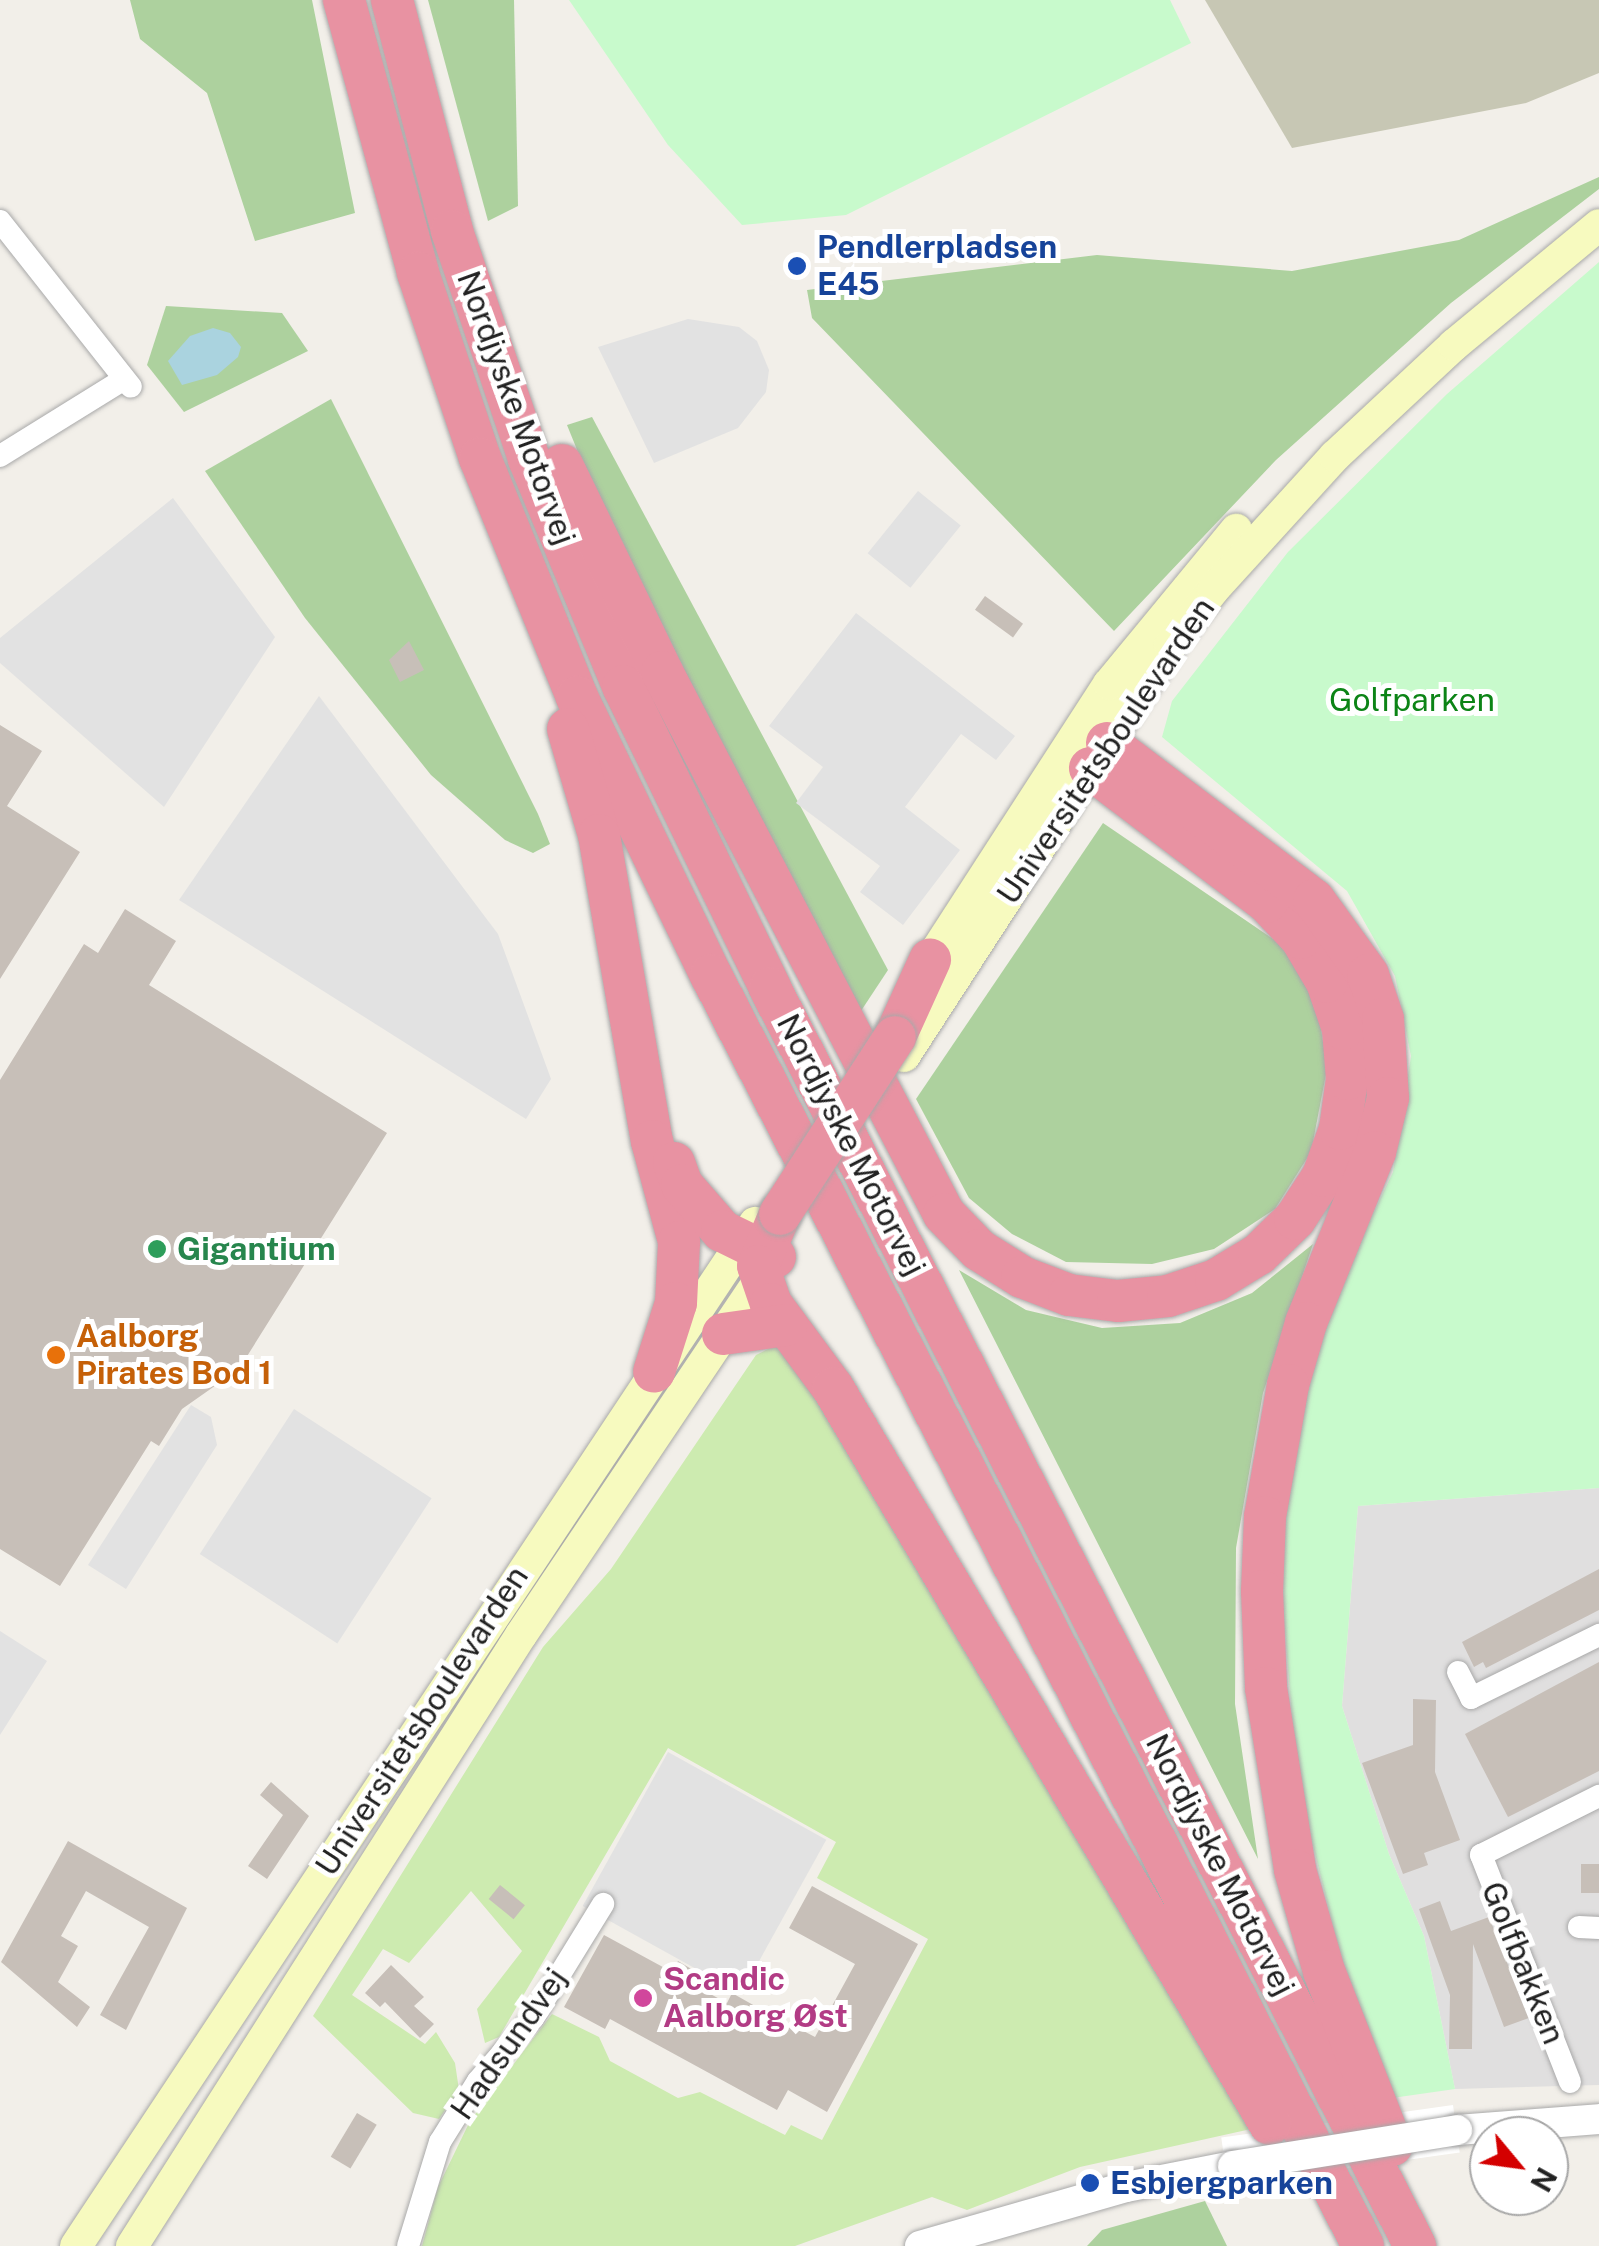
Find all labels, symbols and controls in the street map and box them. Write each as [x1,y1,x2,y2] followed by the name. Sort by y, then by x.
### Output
[817,229,1057,304] place label: Pendlerpladsen E45
[786,255,808,277] marker: Pendlerpladsen E45
[449,266,583,550] street label: Nordjyske Motorvej
[989,591,1223,911] street label: Universitetsboulevarden
[1329,681,1495,719] park label: Golfparken
[768,1008,934,1282] street label: Nordjyske Motorvej
[177,1230,336,1268] place label: Gigantium
[146,1238,168,1260] marker: Gigantium
[76,1318,272,1393] place label: Aalborg Pirates Bod 1
[45,1344,67,1366] marker: Aalborg Pirates Bod 1
[308,1559,536,1883] street label: Universitetsboulevarden
[1137,1728,1303,2002] street label: Nordjyske Motorvej
[1473,1876,1573,2050] street label: Golfbakken
[443,1961,575,2127] street label: Hadsundvej
[663,1961,848,2036] place label: Scandic Aalborg Øst
[632,1987,654,2009] marker: Scandic Aalborg Øst
[1469,2116,1569,2216] north arrow
[1524,2162,1564,2197] text: N
[1110,2164,1333,2202] place label: Esbjergparken
[1079,2172,1101,2194] marker: Esbjergparken

